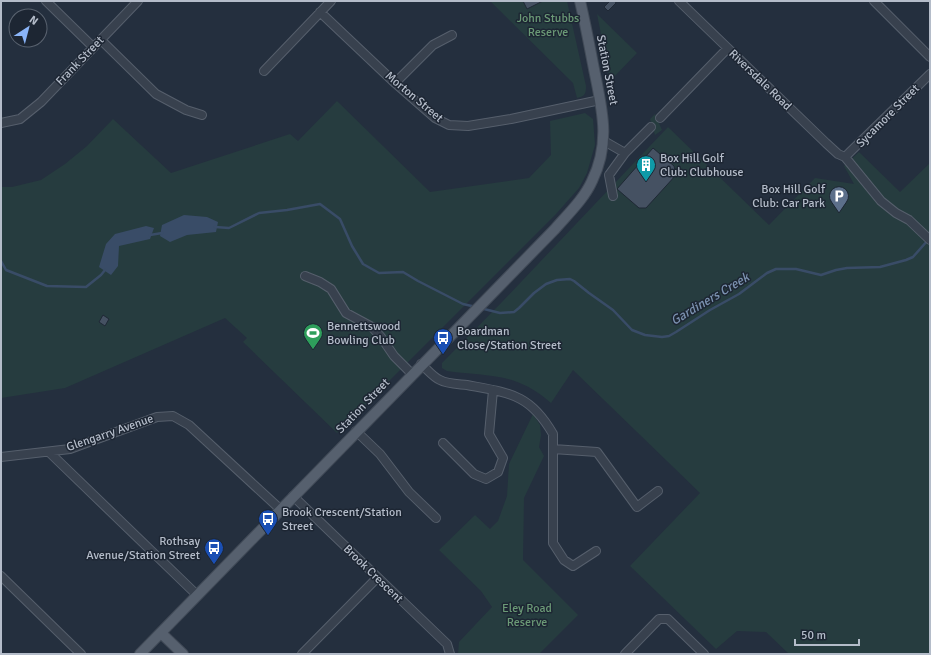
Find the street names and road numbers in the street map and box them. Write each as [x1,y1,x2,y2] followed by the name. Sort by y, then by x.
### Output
[53,33,107,89] street label: Frank Street
[593,34,621,106] street label: Station Street
[725,46,795,114] street label: Riversdale Road
[382,68,446,126] street label: Morton Street
[853,81,923,151] street label: Sycamore Street
[333,375,393,437] street label: Station Street
[65,411,155,455] street label: Glengarry Avenue
[340,542,406,606] street label: Brook Crescent

